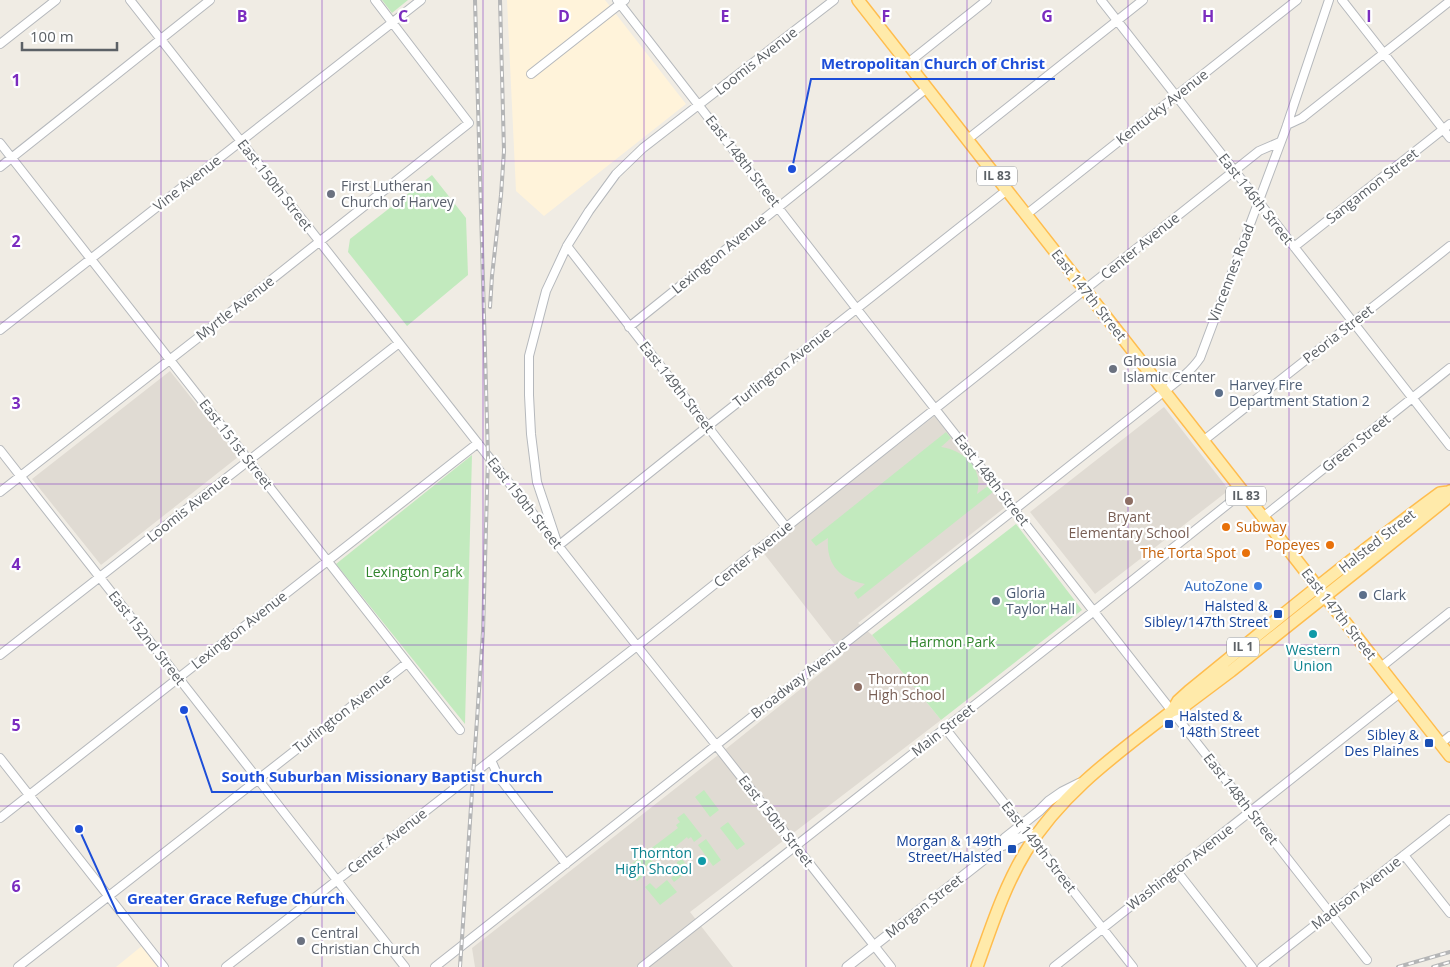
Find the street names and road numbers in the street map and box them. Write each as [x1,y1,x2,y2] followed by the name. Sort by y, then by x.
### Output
[711,22,801,99] street label: Loomis Avenue
[1112,65,1212,149] street label: Kentucky Avenue
[702,111,785,210] street label: East 148th Street
[234,135,317,234] street label: East 150th Street
[1322,144,1422,228] street label: Sangamon Street
[1215,149,1298,248] street label: East 146th Street
[149,150,224,215] street label: Vine Avenue
[977,167,1017,186] road number: IL 83
[1096,208,1183,283] street label: Center Avenue
[667,209,770,298] street label: Lexington Avenue
[1203,221,1258,325] street label: Vincennes Road
[1048,245,1131,344] street label: East 147th Street
[192,271,278,344] street label: Myrtle Avenue
[1299,300,1377,367] street label: Peoria Street
[729,322,835,411] street label: Turlington Avenue
[636,337,719,436] street label: East 149th Street
[195,395,278,493] street label: East 151st Street
[1317,409,1394,476] street label: Green Street
[951,430,1034,529] street label: East 148th Street
[484,453,567,552] street label: East 150th Street
[143,469,233,546] street label: Loomis Avenue
[1226,486,1266,506] road number: IL 83
[1334,505,1419,577] street label: Halsted Street
[709,516,796,591] street label: Center Avenue
[1298,564,1381,663] street label: East 147th Street
[187,586,291,673] street label: Lexington Avenue
[105,587,190,689] street label: East 152nd Street
[747,635,851,722] street label: Broadway Avenue
[1227,638,1259,656] road number: IL 1
[289,668,395,757] street label: Turlington Avenue
[907,699,978,760] street label: Main Street
[1200,749,1283,848] street label: East 148th Street
[735,771,818,870] street label: East 150th Street
[998,797,1081,896] street label: East 149th Street
[343,803,431,878] street label: Center Avenue
[1123,819,1237,914] street label: Washington Avenue
[1307,852,1404,934] street label: Madison Avenue
[881,869,966,942] street label: Morgan Street

